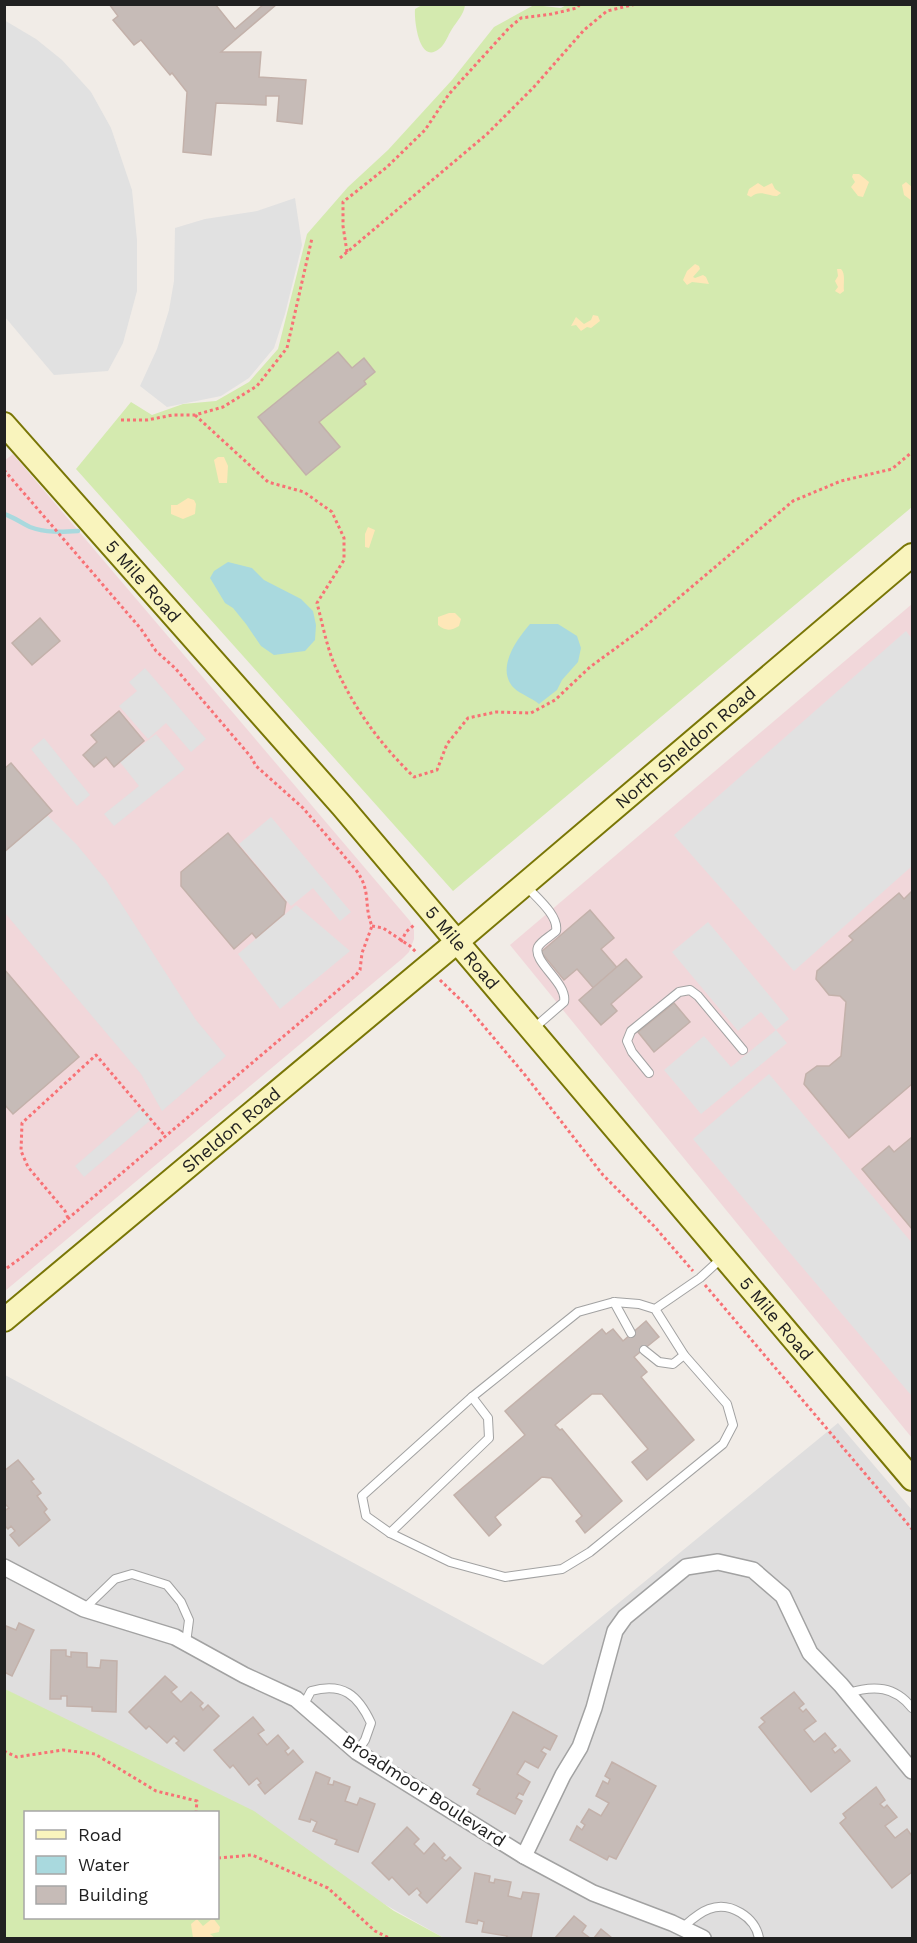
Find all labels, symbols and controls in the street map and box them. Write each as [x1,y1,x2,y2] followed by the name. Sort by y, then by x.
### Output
[102,535,185,626] street label: 5 Mile Road
[611,682,760,813] street label: North Sheldon Road
[421,902,504,994] street label: 5 Mile Road
[177,1083,284,1177] street label: Sheldon Road
[735,1272,818,1364] street label: 5 Mile Road
[339,1730,510,1851] street label: Broadmoor Boulevard
[24,1811,219,1919] legend
[78,1824,122,1845] text: Road
[78,1854,130,1875] text: Water
[78,1884,148,1905] text: Building

